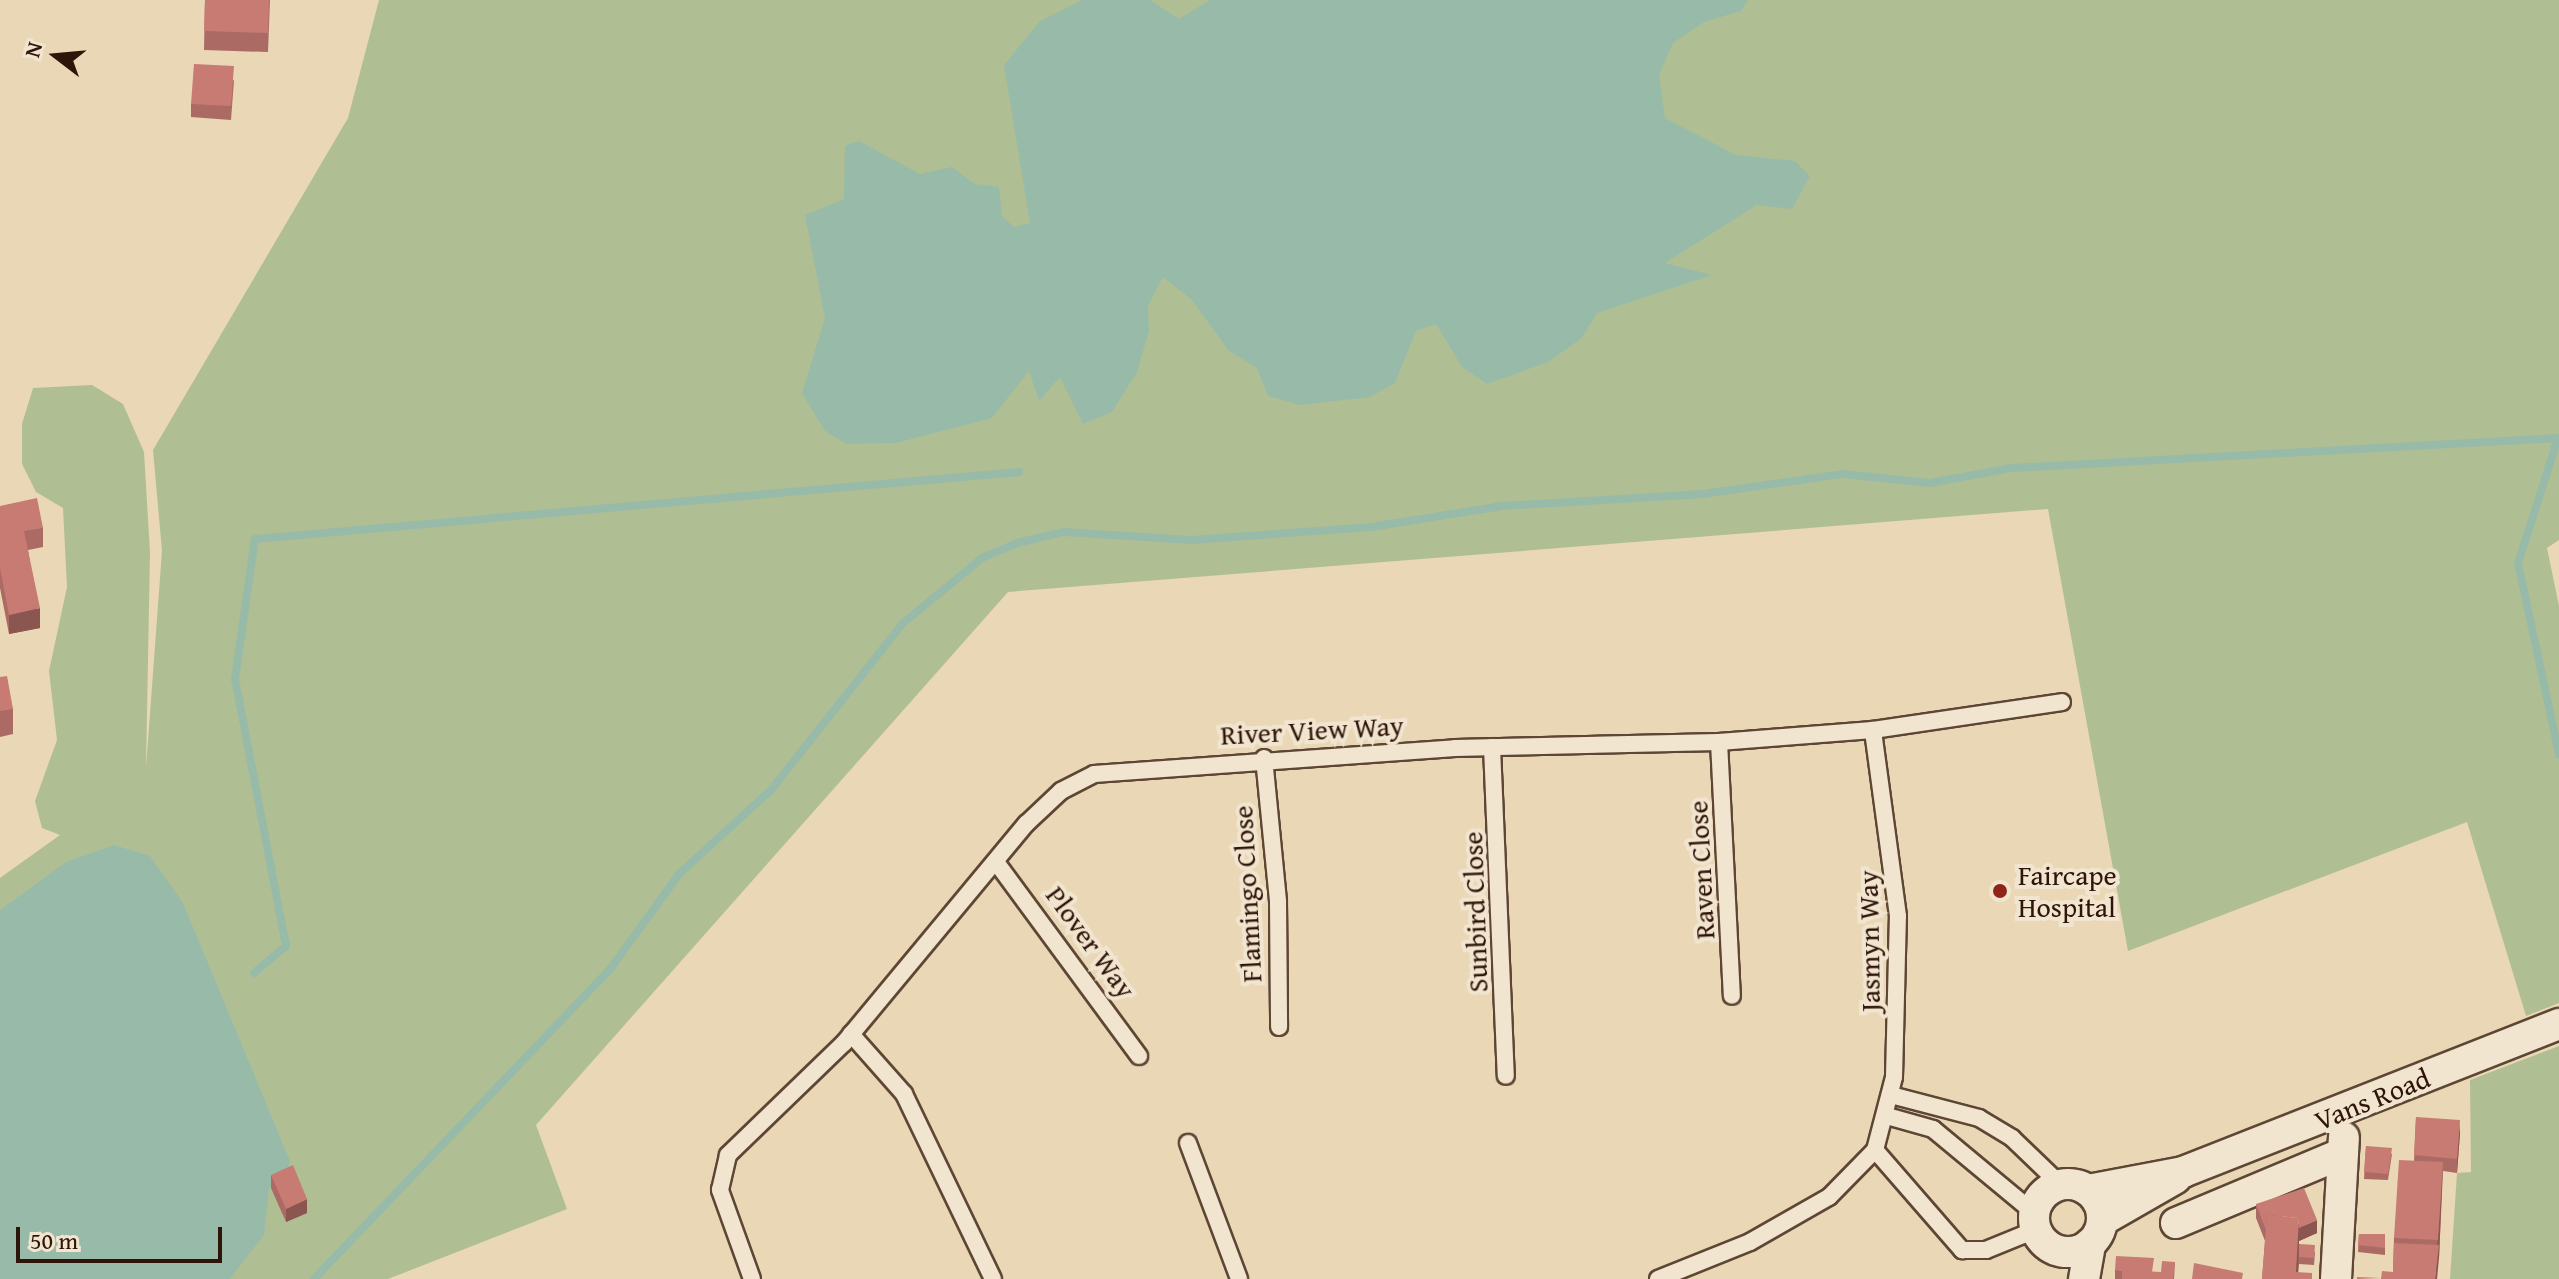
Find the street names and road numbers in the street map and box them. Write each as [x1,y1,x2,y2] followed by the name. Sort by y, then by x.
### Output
[1220,708,1404,752] street label: River View Way
[1681,800,1721,940] street label: Raven Close
[1226,805,1268,983] street label: Flamingo Close
[1455,831,1495,993] street label: Sunbird Close
[1851,870,1887,1012] street label: Jasmyn Way
[1039,879,1143,1005] street label: Plover Way
[2309,1061,2435,1137] street label: Vans Road

